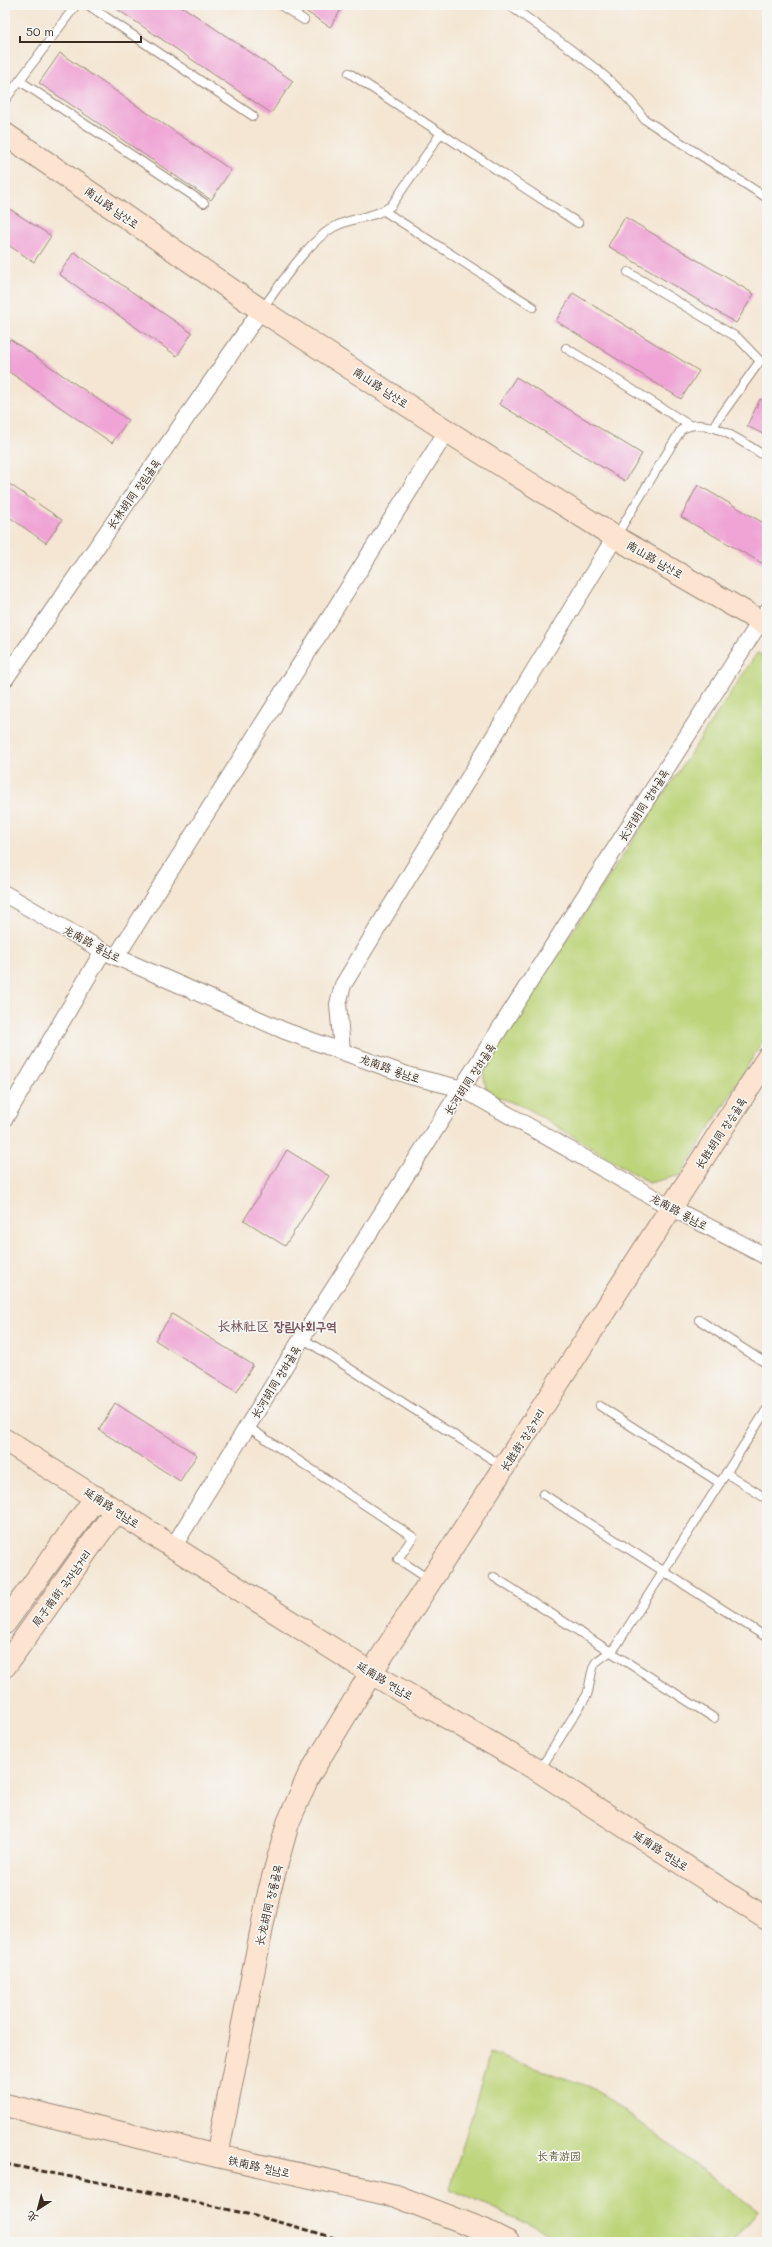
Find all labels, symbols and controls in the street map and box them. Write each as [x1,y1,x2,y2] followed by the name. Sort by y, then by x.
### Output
[20,18,141,44] scale bar
[26,23,54,39] text: 50 m
[82,183,142,231] street label: 南山路 남산로
[350,364,412,411] street label: 南山路 남산로
[103,456,163,532] street label: 长林胡同 장림골목
[624,537,686,581] street label: 南山路 남산로
[615,766,671,844] street label: 长河胡同 장하골목
[61,922,123,964] street label: 龙南路 룡남로
[440,1040,498,1118] street label: 长河胡同 장하골목
[358,1051,422,1085] street label: 龙南路 룡남로
[691,1094,749,1172] street label: 长胜胡同 장승골목
[648,1190,710,1232] street label: 龙南路 룡남로
[217,1317,337,1334] district label: 长林社区 장림사회구역
[247,1342,303,1421] street label: 长河胡同 장하골목
[496,1406,548,1474] street label: 长胜街 장승거리
[81,1484,143,1531] street label: 延南路 연남로
[28,1546,94,1630] street label: 局子南街 국자남거리
[354,1657,416,1703] street label: 延南路 연남로
[630,1827,692,1874] street label: 延南路 연남로
[251,1863,285,1947] street label: 长龙胡同 장룡골목
[537,2148,581,2163] park label: 长青游园
[227,2152,292,2180] street label: 铁南路 철남로
[18,2189,58,2229] north arrow
[23,2208,41,2227] text: 北

